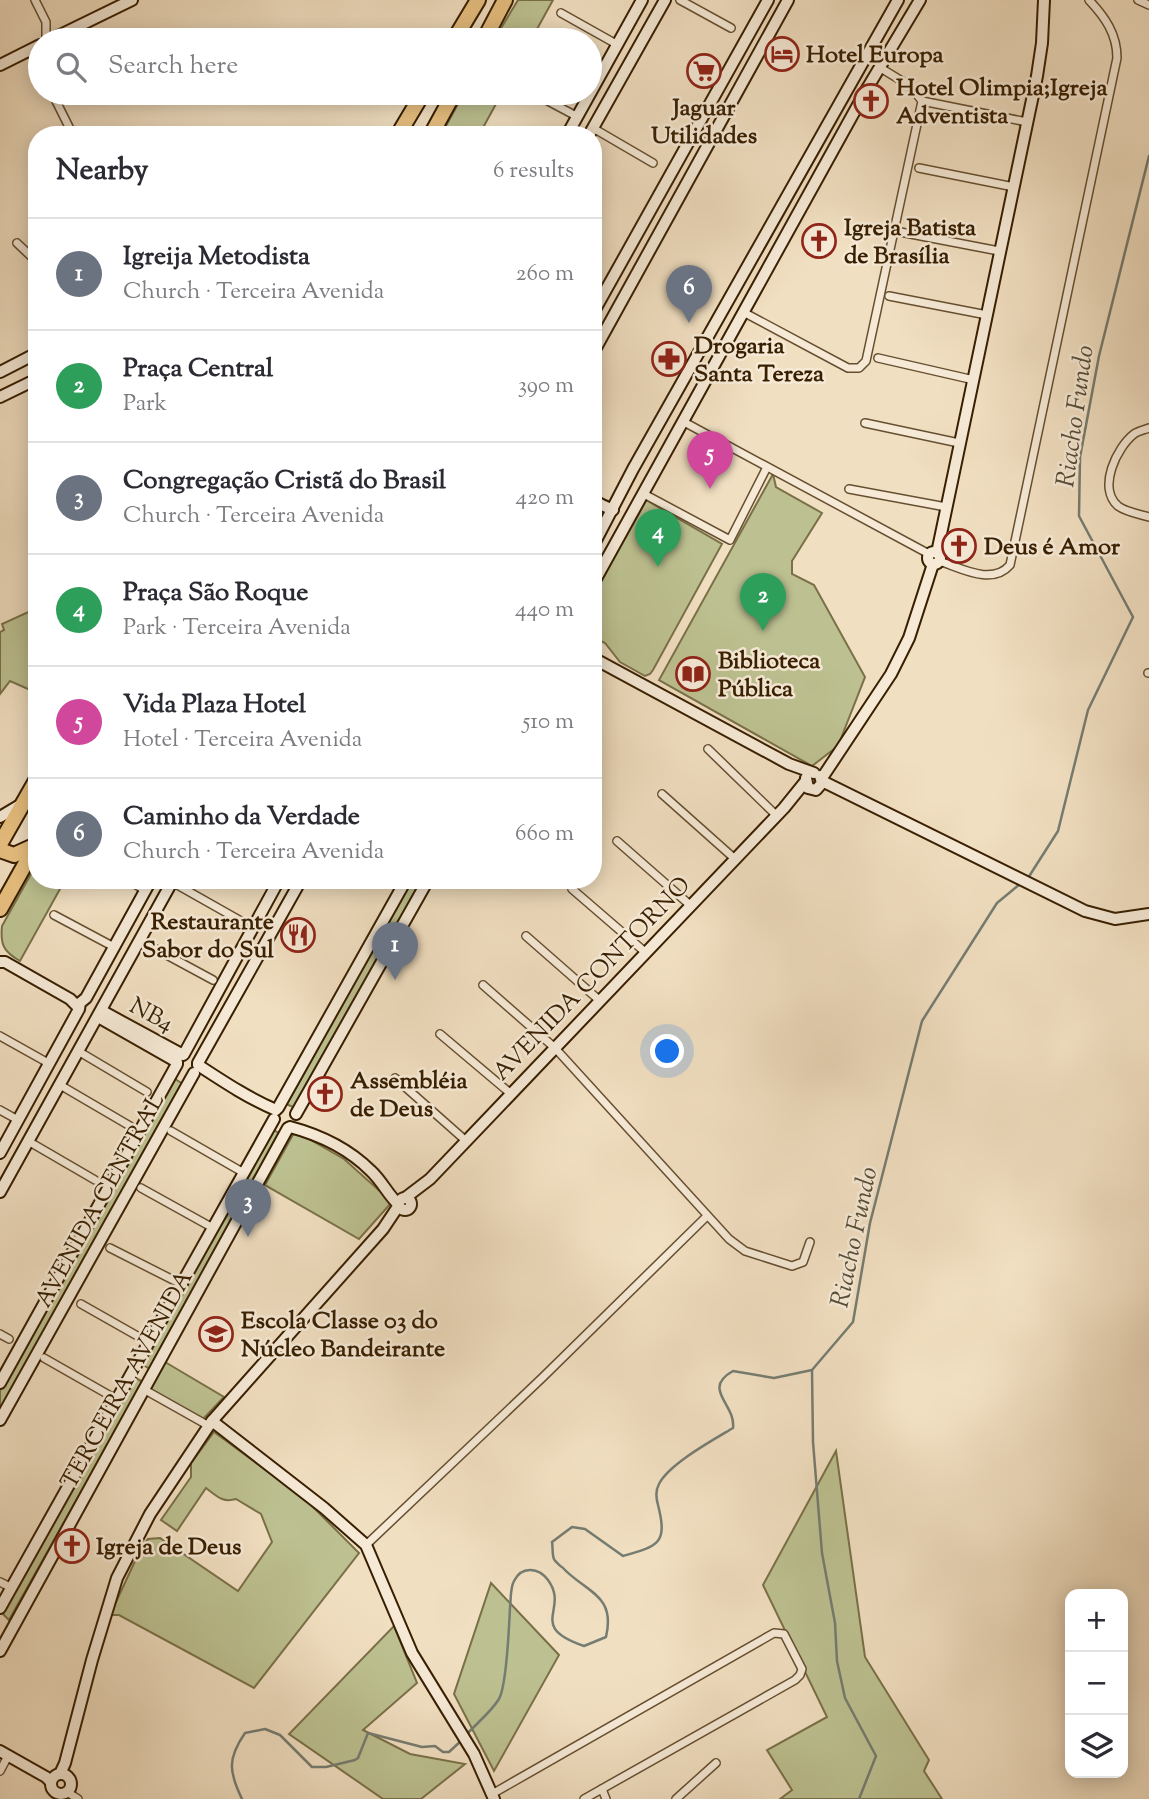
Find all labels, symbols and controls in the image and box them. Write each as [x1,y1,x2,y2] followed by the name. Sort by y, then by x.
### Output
[28,28,602,105] search box
[763,35,801,73] hotel icon: Hotel Europa
[806,39,945,73] place label: Hotel Europa
[52,48,90,86] icon: search
[108,48,238,85] text: Search here
[685,52,723,90] supermarket icon: Jaguar Utilidades
[896,72,1108,134] place label: Hotel Olimpia;Igreja Adventista
[852,82,890,120] church icon: Hotel Olimpia;Igreja Adventista
[651,92,757,154] place label: Jaguar Utilidades
[56,150,148,193] text: Nearby
[493,155,574,188] text: 6 results
[844,212,977,274] place label: Igreja Batista de Brasília
[800,222,838,260] church icon: Igreja Batista de Brasília
[123,239,310,276] text: Igreija Metodista
[75,258,83,291] text: 1
[516,258,574,291] text: 260 m
[666,265,712,323] pin: 6
[123,276,384,309] text: Church · Terceira Avenida
[694,330,825,392] place label: Drogaria Santa Tereza
[650,340,688,378] pharmacy icon: Drogaria Santa Tereza
[1048,343,1105,490] water label: Riacho Fundo
[123,351,273,388] text: Praça Central
[74,370,84,403] text: 2
[518,370,574,403] text: 390 m
[123,388,167,421] text: Park
[687,431,733,489] pin: 5
[123,463,446,500] text: Congregação Cristã do Brasil
[74,482,84,515] text: 3
[516,482,574,515] text: 420 m
[123,500,384,533] text: Church · Terceira Avenida
[635,509,681,567] pin: 4
[940,527,978,565] church icon: Deus é Amor
[984,531,1121,565] place label: Deus é Amor
[740,573,786,631] pin: 2
[123,575,308,612] text: Praça São Roque
[73,594,85,627] text: 4
[515,594,574,627] text: 440 m
[123,612,351,645] text: Park · Terceira Avenida
[718,645,821,707] place label: Biblioteca Pública
[674,655,712,693] library icon: Biblioteca Pública
[123,687,306,724] text: Vida Plaza Hotel
[75,706,83,739] text: 5
[522,706,574,739] text: 510 m
[123,724,362,757] text: Hotel · Terceira Avenida
[123,799,360,836] text: Caminho da Verdade
[73,818,85,851] text: 6
[515,818,574,851] text: 660 m
[123,836,384,869] text: Church · Terceira Avenida
[486,870,699,1089] street label: AVENIDA CONTORNO
[142,906,274,968] place label: Restaurante Sabor do Sul
[279,916,317,954] restaurant icon: Restaurante Sabor do Sul
[372,922,418,980] pin: 1
[123,990,179,1041] street label: NB4
[650,1034,684,1068] your location
[350,1065,469,1127] place label: Assembléia de Deus
[306,1075,344,1113] church icon: Assembléia de Deus
[28,1088,174,1314] street label: AVENIDA CENTRAL
[823,1164,888,1311] water label: Riacho Fundo
[225,1179,271,1237] pin: 3
[53,1264,202,1496] street label: TERCEIRA AVENIDA
[241,1305,445,1367] place label: Escola Classe 03 do Núcleo Bandeirante
[197,1315,235,1353] school or university icon: Escola Classe 03 do Núcleo Bandeirante
[53,1527,91,1565] church icon: Igreja de Deus
[96,1531,242,1565] place label: Igreja de Deus
[1065,1589,1128,1778] map controls
[1065,1589,1128,1652] button: +
[1065,1652,1128,1715] button: −
[1065,1715,1128,1778] button: layers

